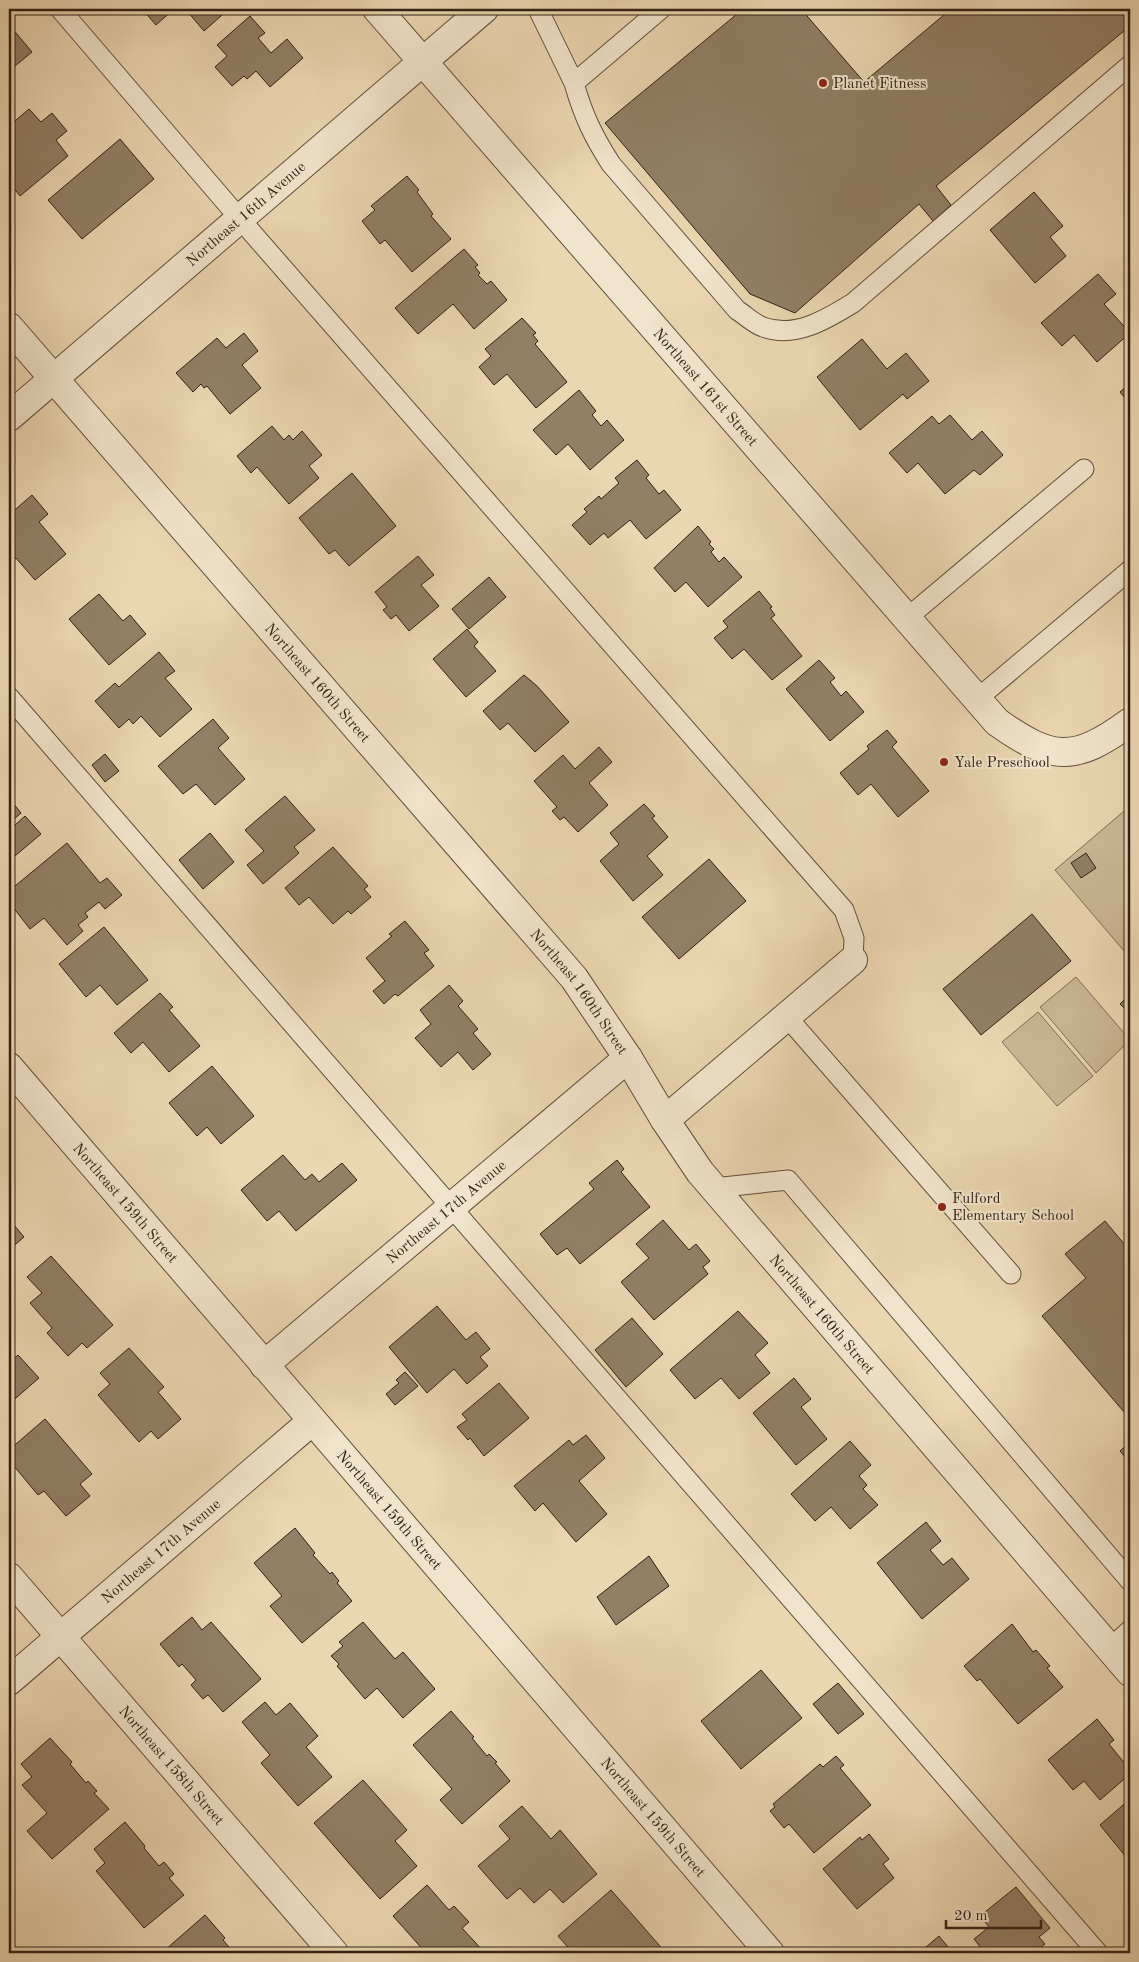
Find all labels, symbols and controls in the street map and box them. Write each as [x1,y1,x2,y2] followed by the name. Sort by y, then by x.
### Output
[817,77,829,89] marker: Planet Fitness
[833,77,927,92] place label: Planet Fitness
[184,160,309,270] street label: Northeast 16th Avenue
[649,326,760,450] street label: Northeast 161st Street
[261,621,372,746] street label: Northeast 160th Street
[938,756,950,768] marker: Yale Preschool
[954,756,1050,771] place label: Yale Preschool
[526,927,629,1058] street label: Northeast 160th Street
[69,1141,180,1266] street label: Northeast 159th Street
[384,1158,510,1267] street label: Northeast 17th Avenue
[952,1192,1074,1224] place label: Fulford Elementary School
[936,1201,948,1213] marker: Fulford Elementary School
[766,1253,877,1378] street label: Northeast 160th Street
[333,1448,444,1574] street label: Northeast 159th Street
[99,1497,224,1607] street label: Northeast 17th Avenue
[115,1704,226,1829] street label: Northeast 158th Street
[597,1756,708,1881] street label: Northeast 159th Street
[946,1897,1042,1929] scale bar
[954,1909,988,1924] text: 20 m

